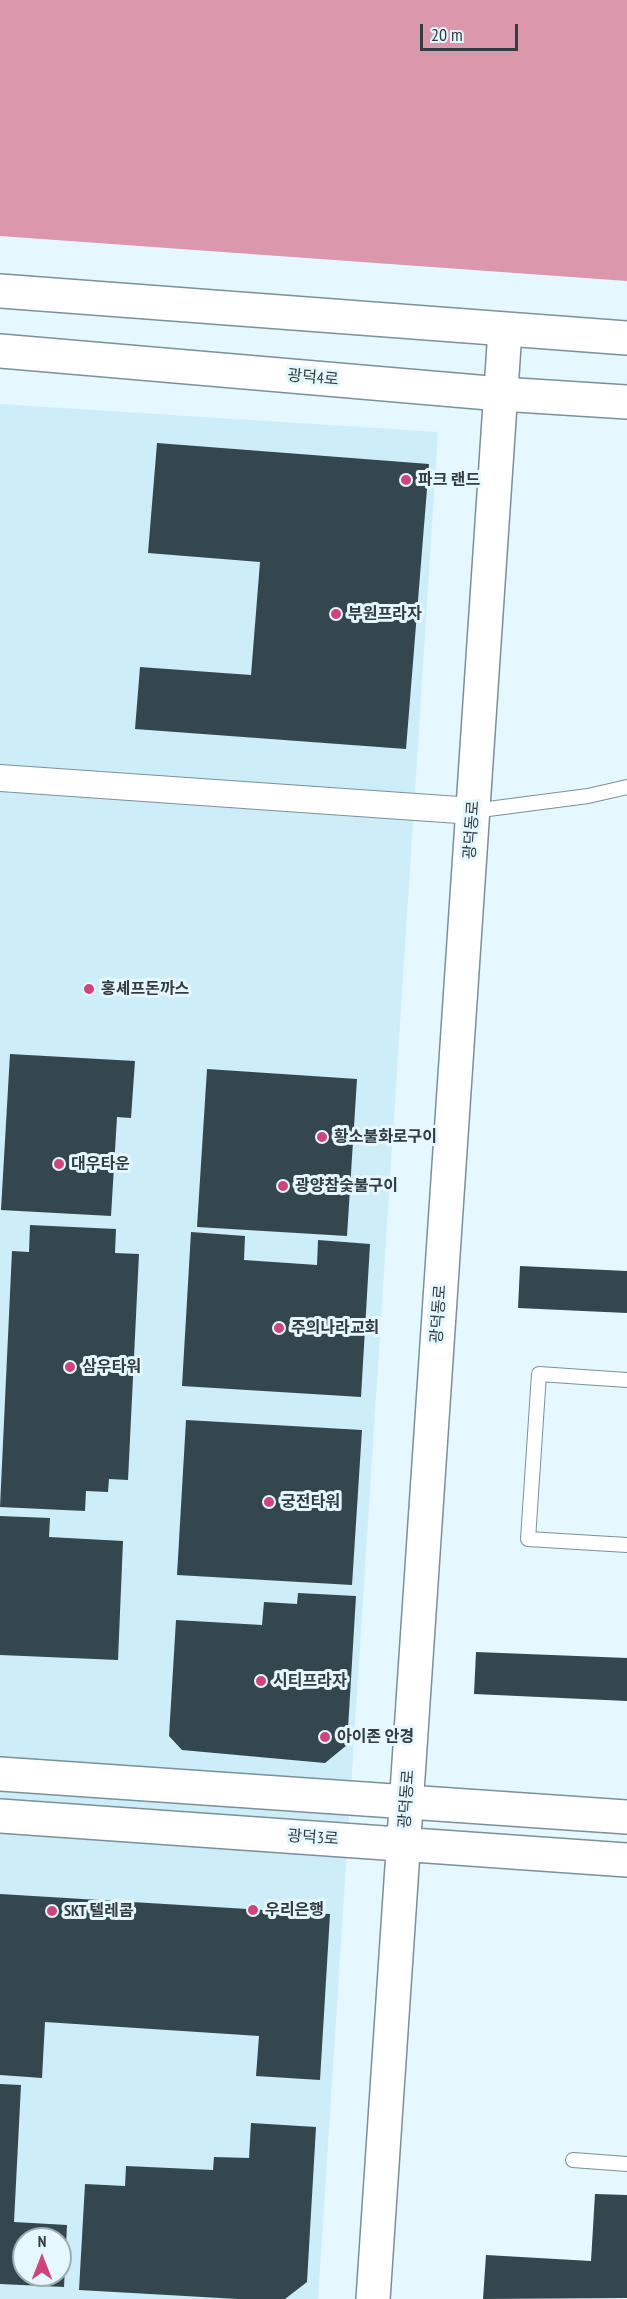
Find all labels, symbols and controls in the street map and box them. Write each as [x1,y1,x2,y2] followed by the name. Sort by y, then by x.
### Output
[423,12,520,50] scale bar
[431,23,463,46] text: 20 m
[287,366,339,390] street label: 광덕4로
[418,470,480,490] place label: 파크 랜드
[399,473,413,487] marker: 파크 랜드
[348,604,422,624] place label: 부원프라자
[329,607,343,621] marker: 부원프라자
[460,800,484,860] street label: 광덕동로
[101,979,189,999] place label: 홍셰프돈까스
[82,982,96,996] marker: 홍셰프돈까스
[334,1127,437,1147] place label: 황소불화로구이
[315,1130,329,1144] marker: 황소불화로구이
[71,1154,130,1174] place label: 대우타운
[52,1157,66,1171] marker: 대우타운
[295,1176,398,1196] place label: 광양참숯불구이
[276,1179,290,1193] marker: 광양참숯불구이
[427,1284,451,1344] street label: 광덕동로
[291,1318,379,1338] place label: 주의나라교회
[272,1321,286,1335] marker: 주의나라교회
[82,1357,141,1377] place label: 삼우타워
[63,1360,77,1374] marker: 삼우타워
[281,1492,340,1512] place label: 궁전타워
[262,1495,276,1509] marker: 궁전타워
[273,1671,347,1691] place label: 시티프라자
[254,1674,268,1688] marker: 시티프라자
[337,1727,414,1747] place label: 아이존 안경
[318,1730,332,1744] marker: 아이존 안경
[395,1769,419,1829] street label: 광덕동로
[287,1827,339,1849] street label: 광덕3로
[265,1900,324,1920] place label: 우리은행
[64,1901,134,1921] place label: SKT 텔레콤
[246,1903,260,1917] marker: 우리은행
[45,1904,59,1918] marker: SKT 텔레콤
[12,2227,72,2287] north arrow
[38,2231,46,2251] text: N

